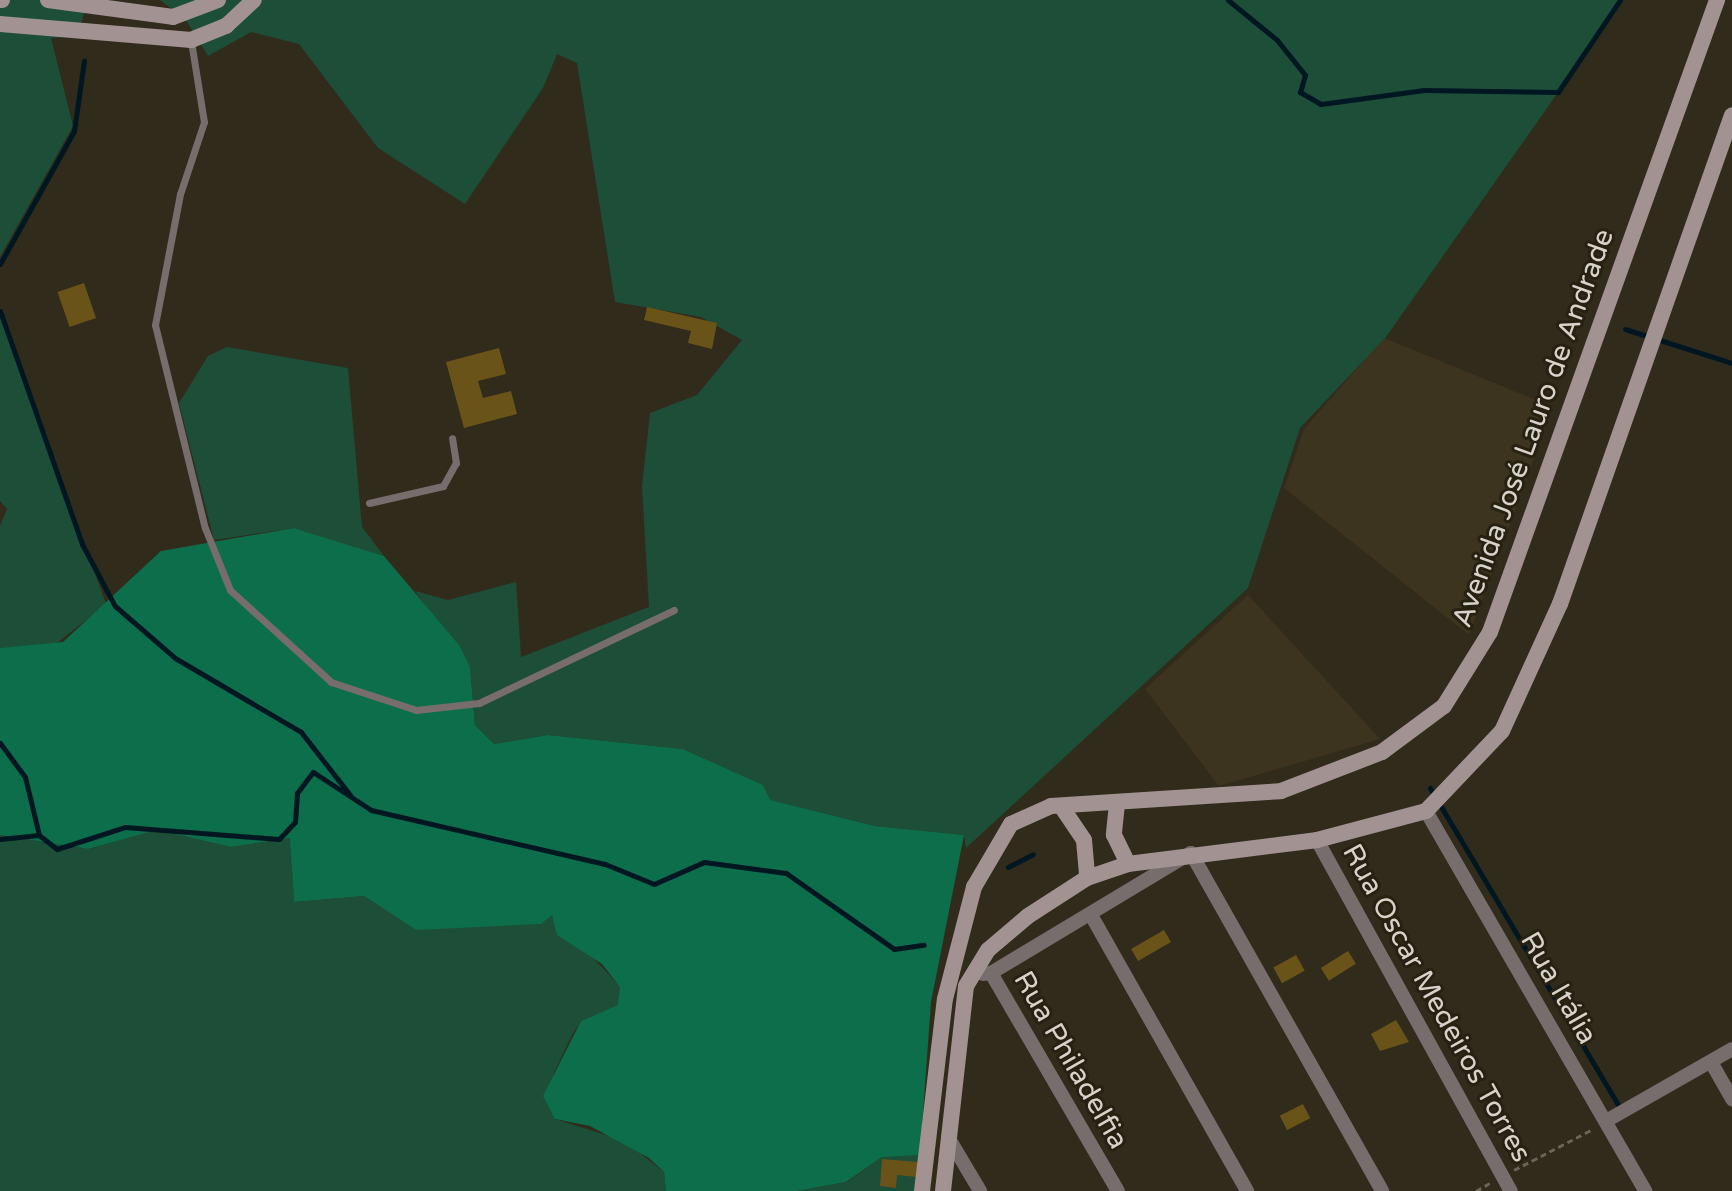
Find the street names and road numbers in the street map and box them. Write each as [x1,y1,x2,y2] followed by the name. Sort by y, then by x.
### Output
[1445,224,1621,632] street label: Avenida José Lauro de Andrade
[1335,838,1539,1168] street label: Rua Oscar Medeiros Torres
[1514,926,1604,1050] street label: Rua Itália
[1007,965,1135,1155] street label: Rua Philadelfia

